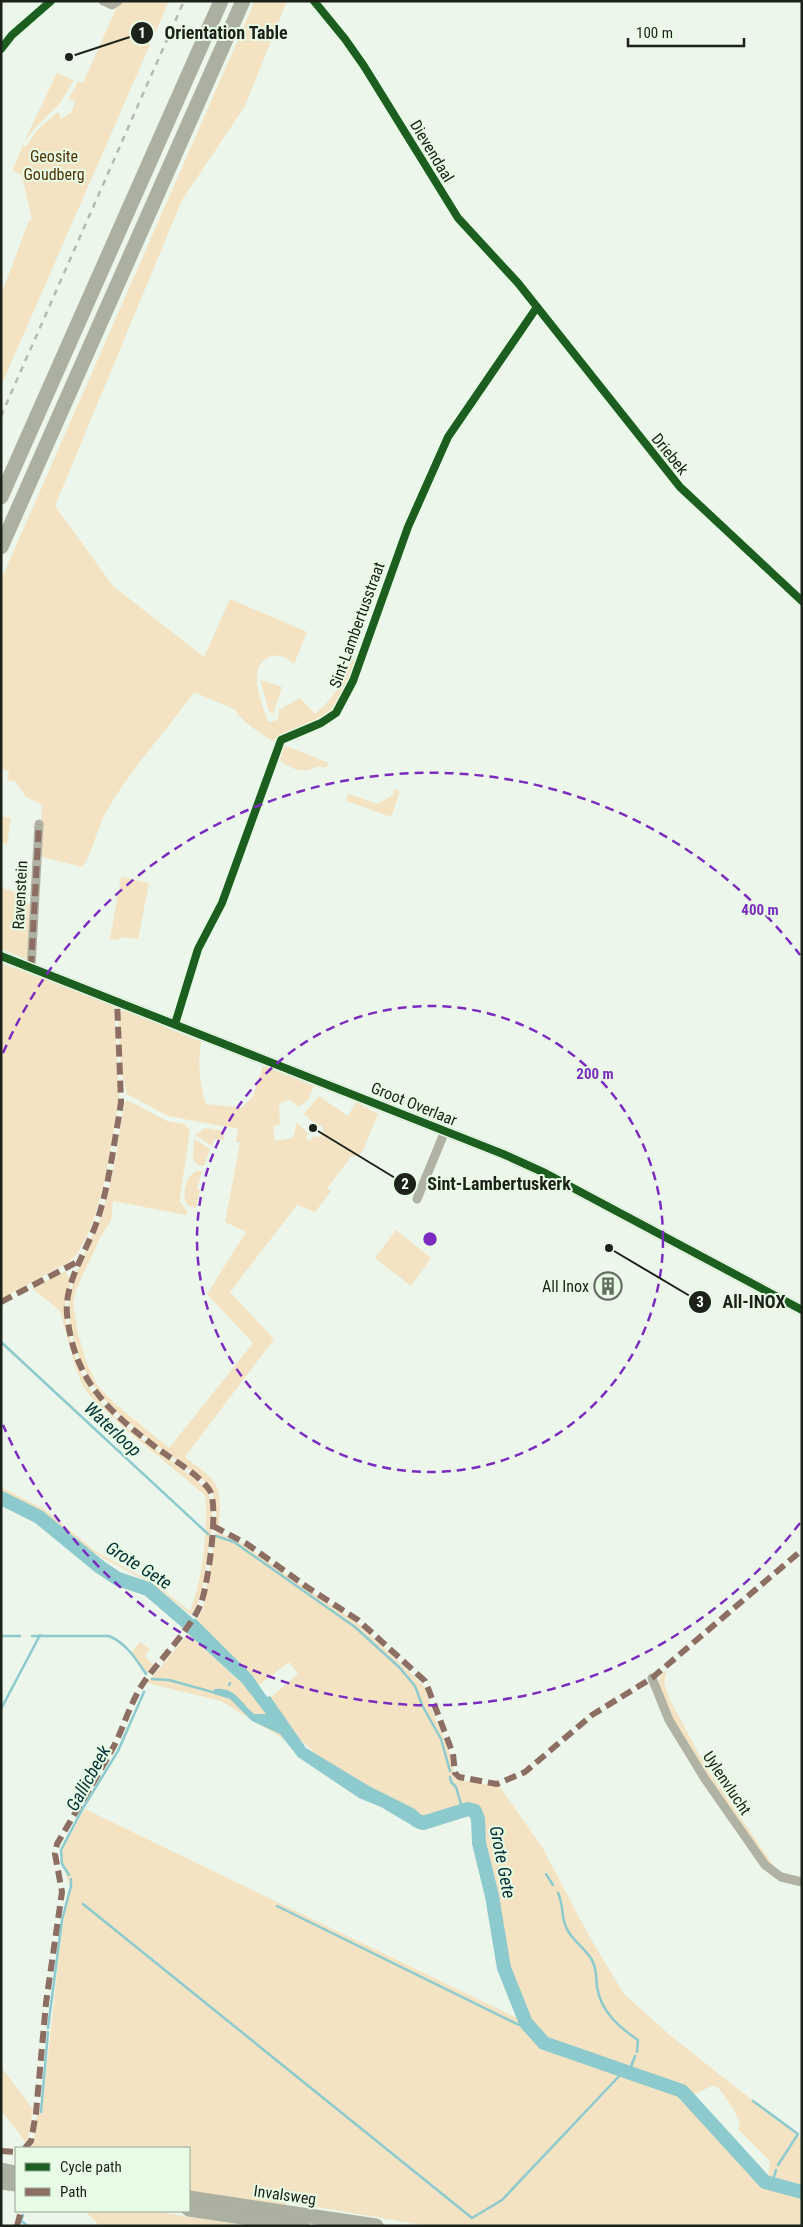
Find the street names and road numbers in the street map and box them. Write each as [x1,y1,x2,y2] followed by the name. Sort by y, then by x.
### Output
[406,116,458,186] street label: Dievendaal
[648,429,693,479] street label: Driebek
[325,559,389,691] street label: Sint-Lambertusstraat
[9,860,31,930] street label: Ravenstein
[368,1078,460,1130] street label: Groot Overlaar
[699,1748,755,1819] street label: Uylenvlucht
[253,2181,317,2209] street label: Invalsweg

